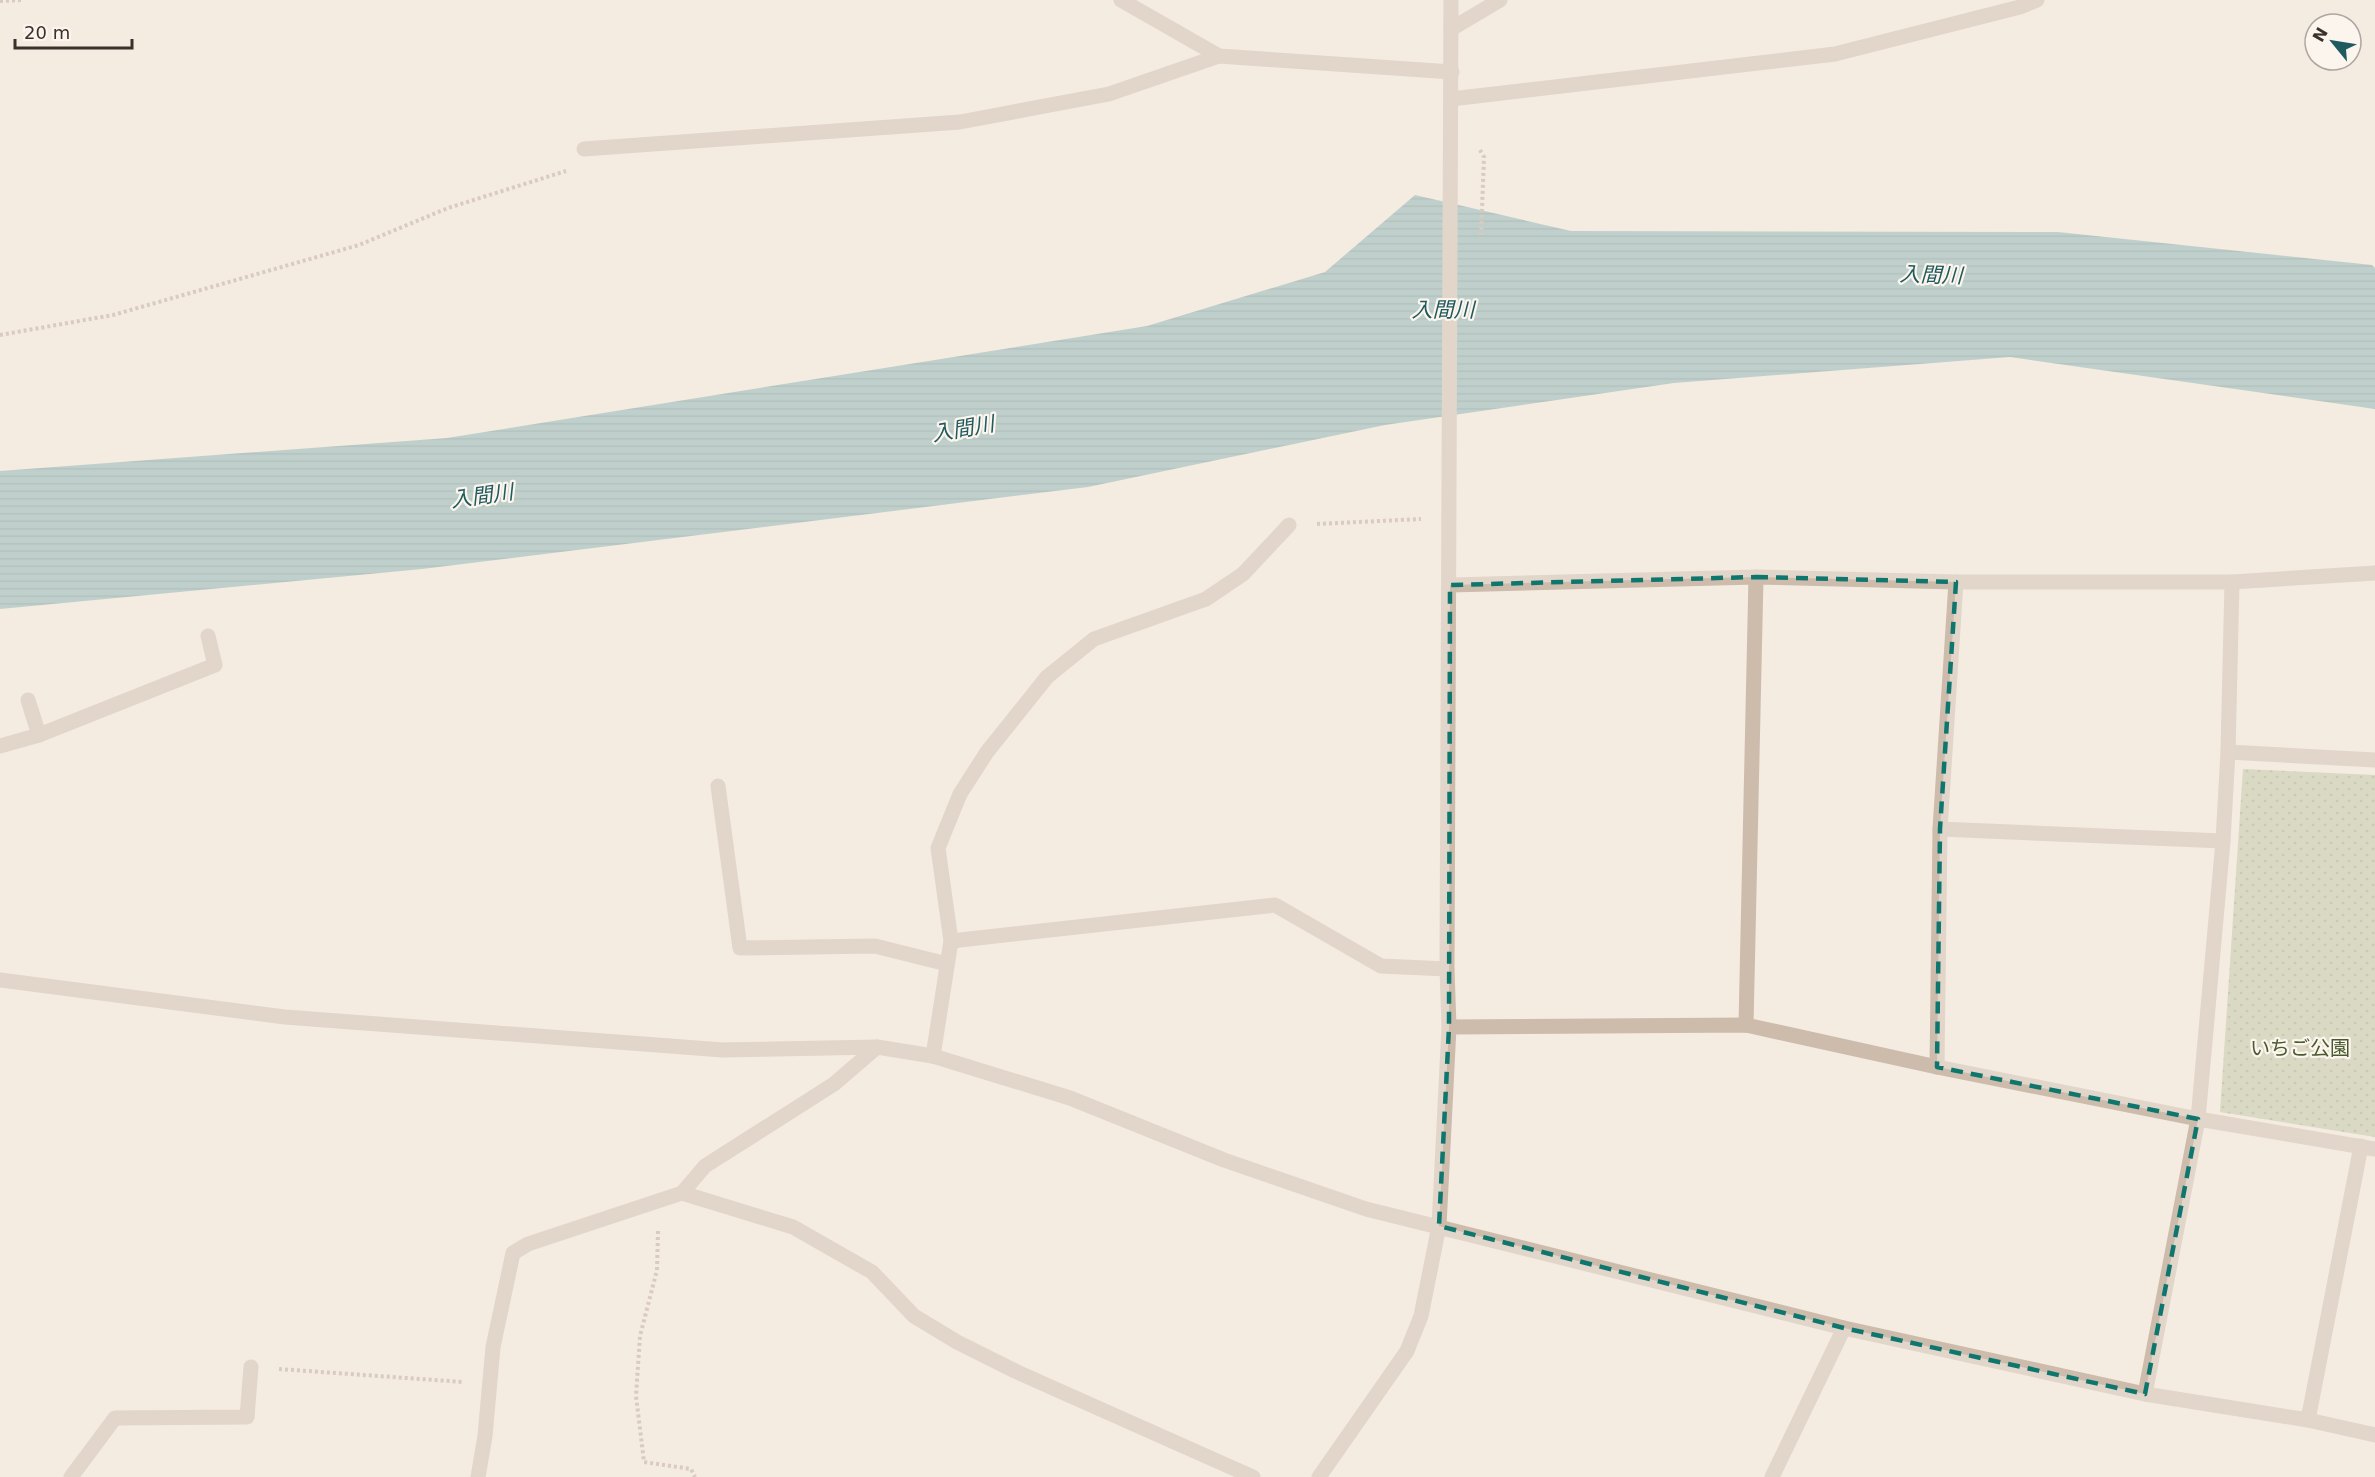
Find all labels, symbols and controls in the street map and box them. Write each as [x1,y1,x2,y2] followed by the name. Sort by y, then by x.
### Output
[15,12,132,50] scale bar
[2303,12,2363,72] north arrow
[24,22,70,43] text: 20 m
[2309,24,2332,45] text: N
[1899,262,1965,288] water label: 入間川
[1412,298,1476,322] water label: 入間川
[930,411,998,446] water label: 入間川
[449,479,517,512] water label: 入間川
[2250,1036,2350,1060] park label: いちご公園

